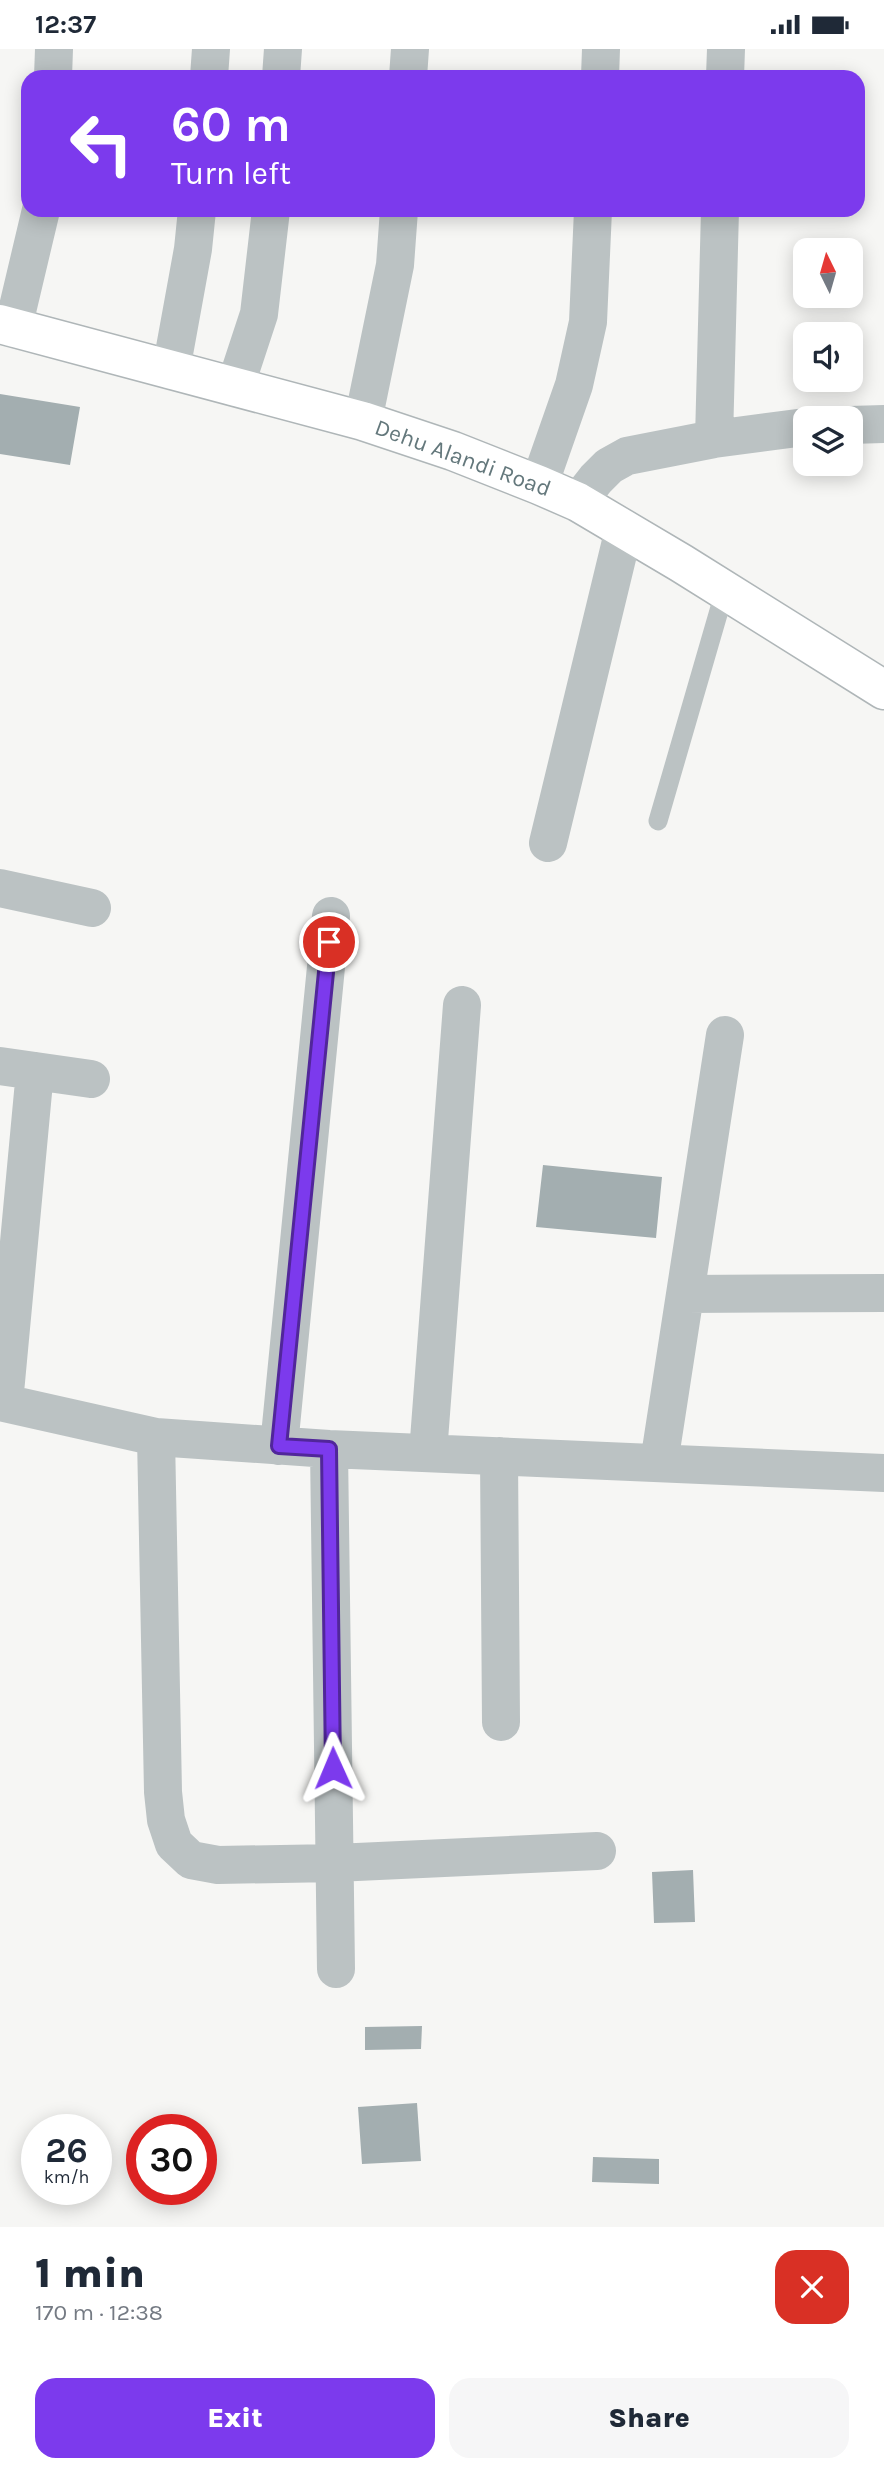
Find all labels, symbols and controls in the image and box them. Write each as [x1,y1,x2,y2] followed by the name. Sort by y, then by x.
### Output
[35,9,96,40] text: 12:37
[171,96,291,153] text: 60 m
[56,98,147,189] icon: left
[171,155,291,192] text: Turn left
[793,238,863,308] north arrow
[793,238,863,476] map controls
[793,322,863,392] button: sound
[793,406,863,476] button: layers
[371,414,555,502] street label: Dehu Alandi Road
[299,912,359,972] pin
[310,923,348,961] icon: arrive
[296,1731,370,1805] position arrow
[126,2114,217,2205] speed limit sign: 30
[45,2130,88,2171] text: 26
[44,2166,89,2188] text: km/h
[35,2248,145,2298] text: 1 min
[775,2250,849,2324] button: close
[35,2299,163,2326] text: 170 m · 12:38
[35,2378,435,2458] button: Exit
[449,2378,849,2458] button: Share

